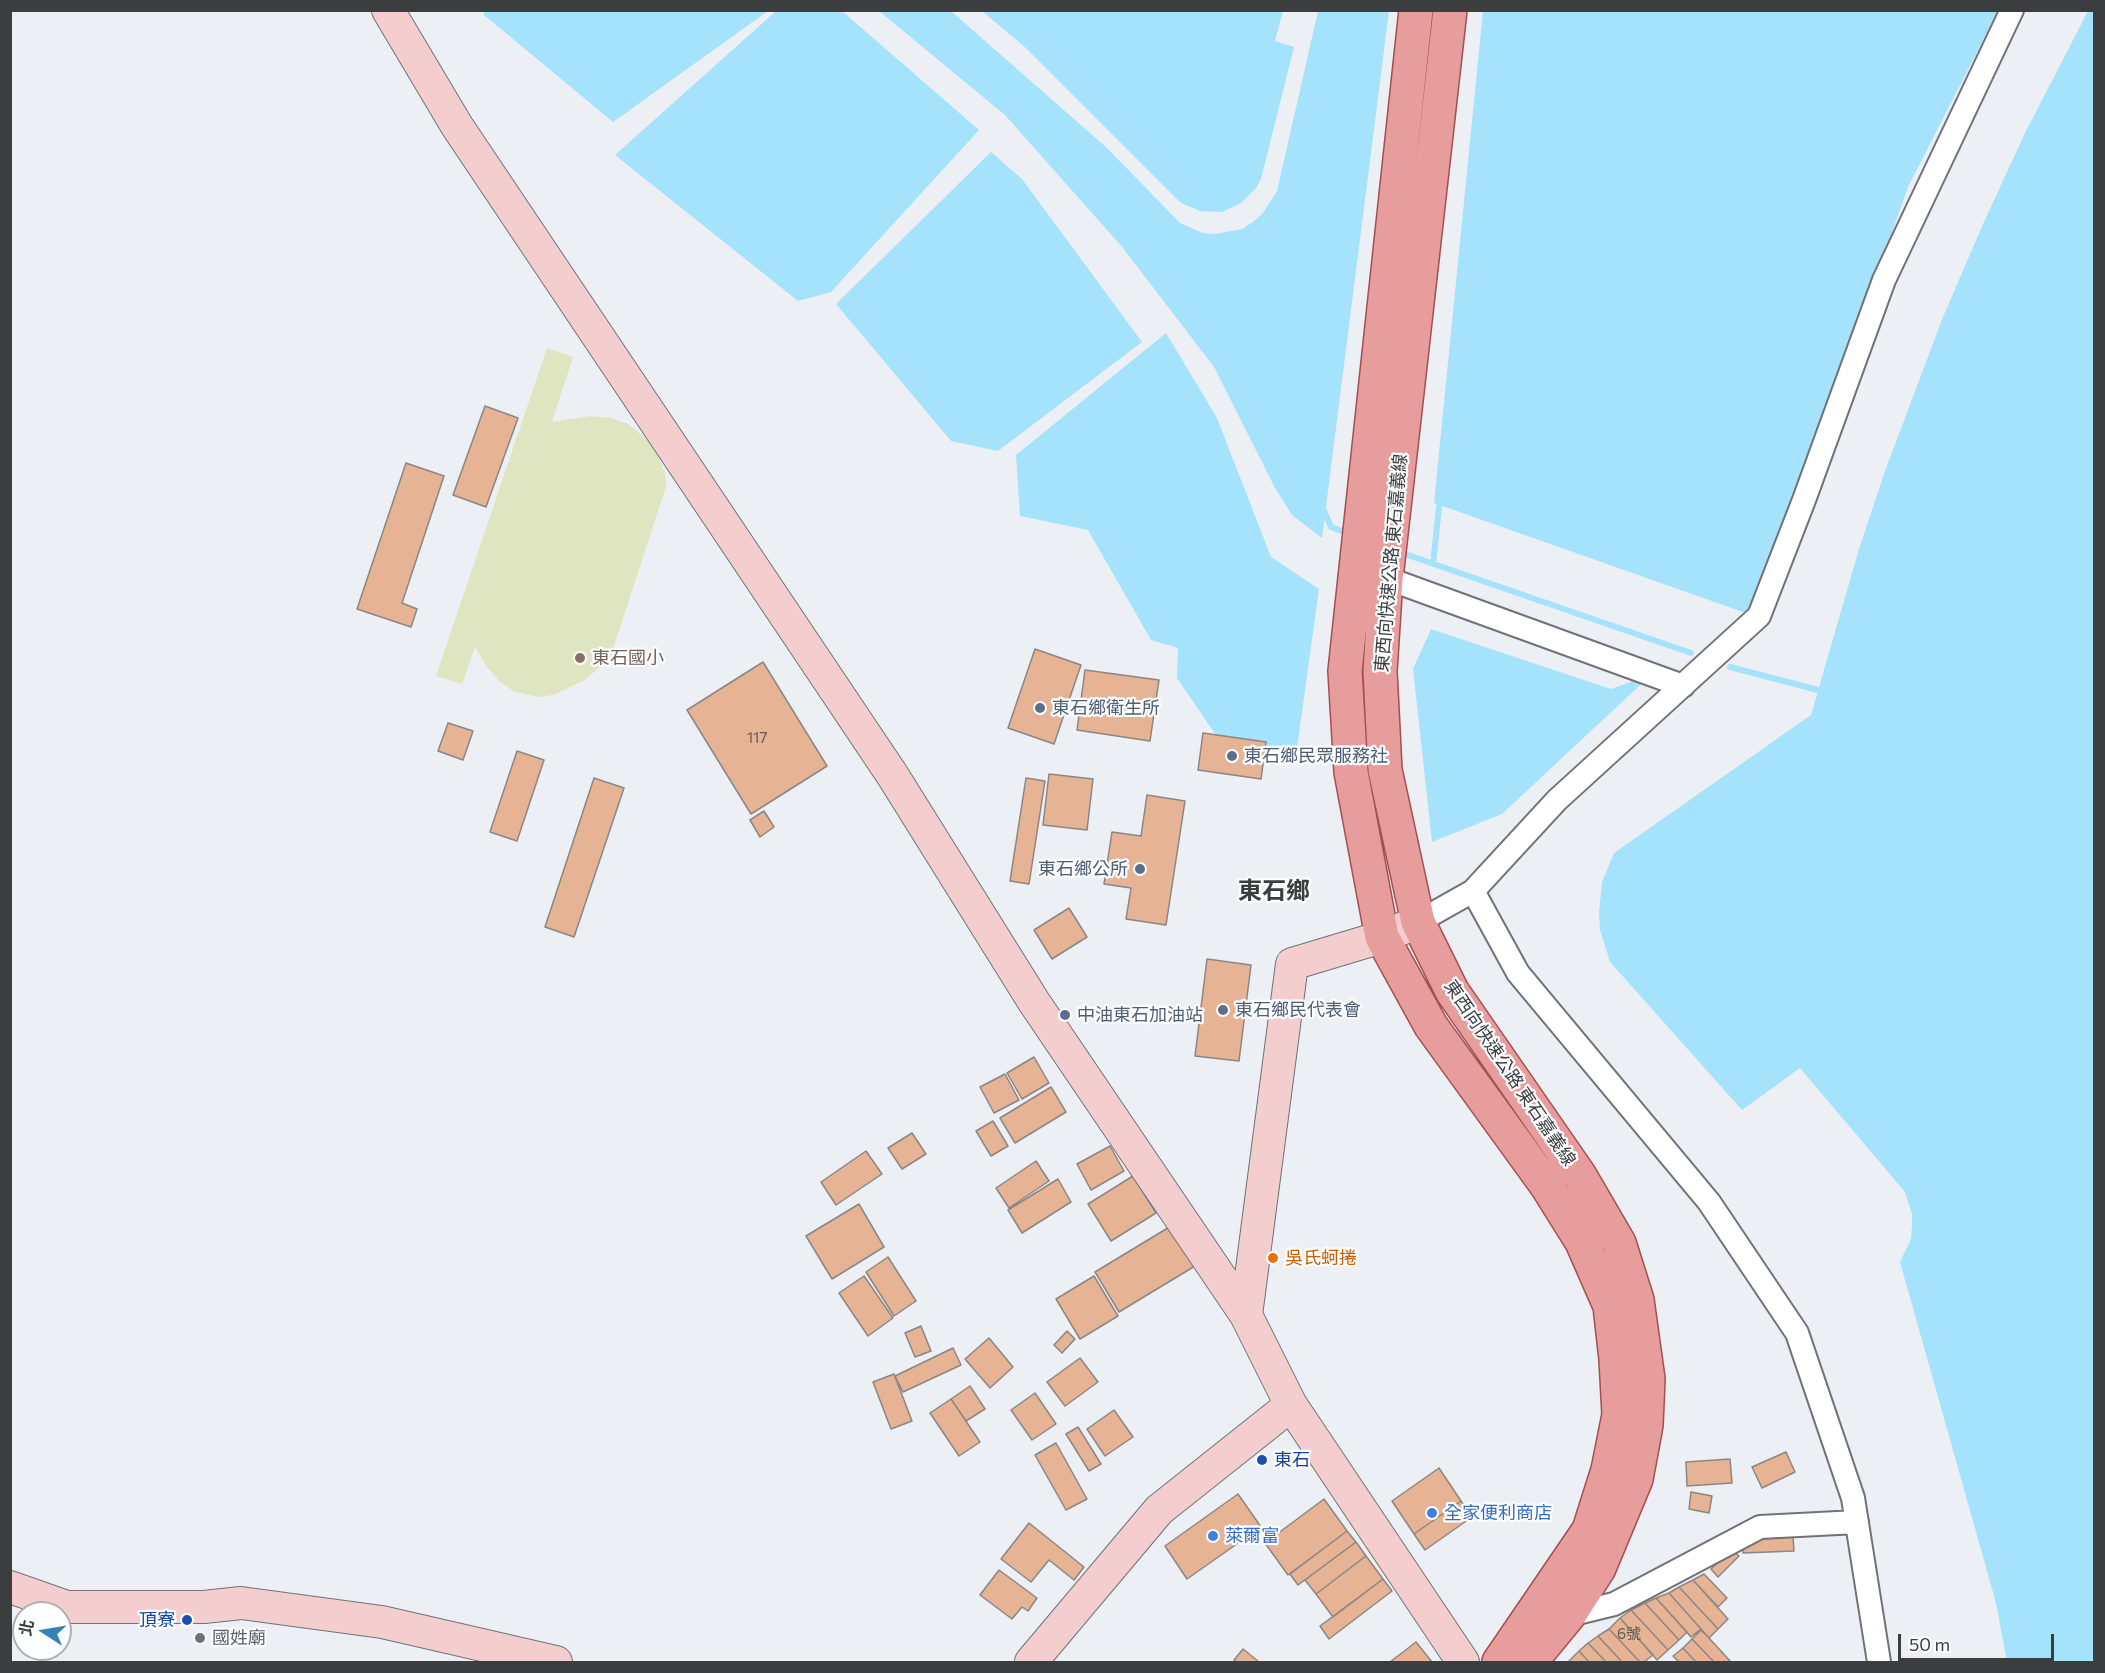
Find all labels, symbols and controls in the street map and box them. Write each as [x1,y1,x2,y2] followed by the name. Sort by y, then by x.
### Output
[1371,453,1411,673] street label: 東西向快速公路 東石嘉義線
[592,647,664,669] place label: 東石國小
[573,651,587,665] marker: 東石國小
[1052,697,1160,719] place label: 東石鄉衛生所
[1033,701,1047,715] marker: 東石鄉衛生所
[747,729,767,747] house number: 117
[1244,745,1388,767] place label: 東石鄉民眾服務社
[1225,749,1239,763] marker: 東石鄉民眾服務社
[1038,858,1128,880] place label: 東石鄉公所
[1133,862,1147,876] marker: 東石鄉公所
[1238,877,1310,905] district label: 東石鄉
[1440,976,1580,1170] street label: 東西向快速公路 東石嘉義線
[1235,999,1361,1021] place label: 東石鄉民代表會
[1216,1003,1230,1017] marker: 東石鄉民代表會
[1077,1004,1203,1026] place label: 中油東石加油站
[1058,1008,1072,1022] marker: 中油東石加油站
[1285,1247,1357,1269] place label: 吳氏蚵捲
[1266,1251,1280,1265] marker: 吳氏蚵捲
[1274,1449,1310,1471] place label: 東石
[1255,1453,1269,1467] marker: 東石
[1444,1502,1552,1524] place label: 全家便利商店
[1425,1506,1439,1520] marker: 全家便利商店
[1225,1525,1279,1547] place label: 萊爾富
[1206,1529,1220,1543] marker: 萊爾富
[12,1601,72,1661] north arrow
[139,1609,175,1631] place label: 頂寮
[180,1613,194,1627] marker: 頂寮
[15,1618,37,1637] text: 北
[1901,1622,2057,1660] scale bar
[1617,1625,1641,1643] house number: 6號
[212,1627,266,1649] place label: 國姓廟
[193,1631,207,1645] marker: 國姓廟
[1909,1633,1950,1655] text: 50 m

